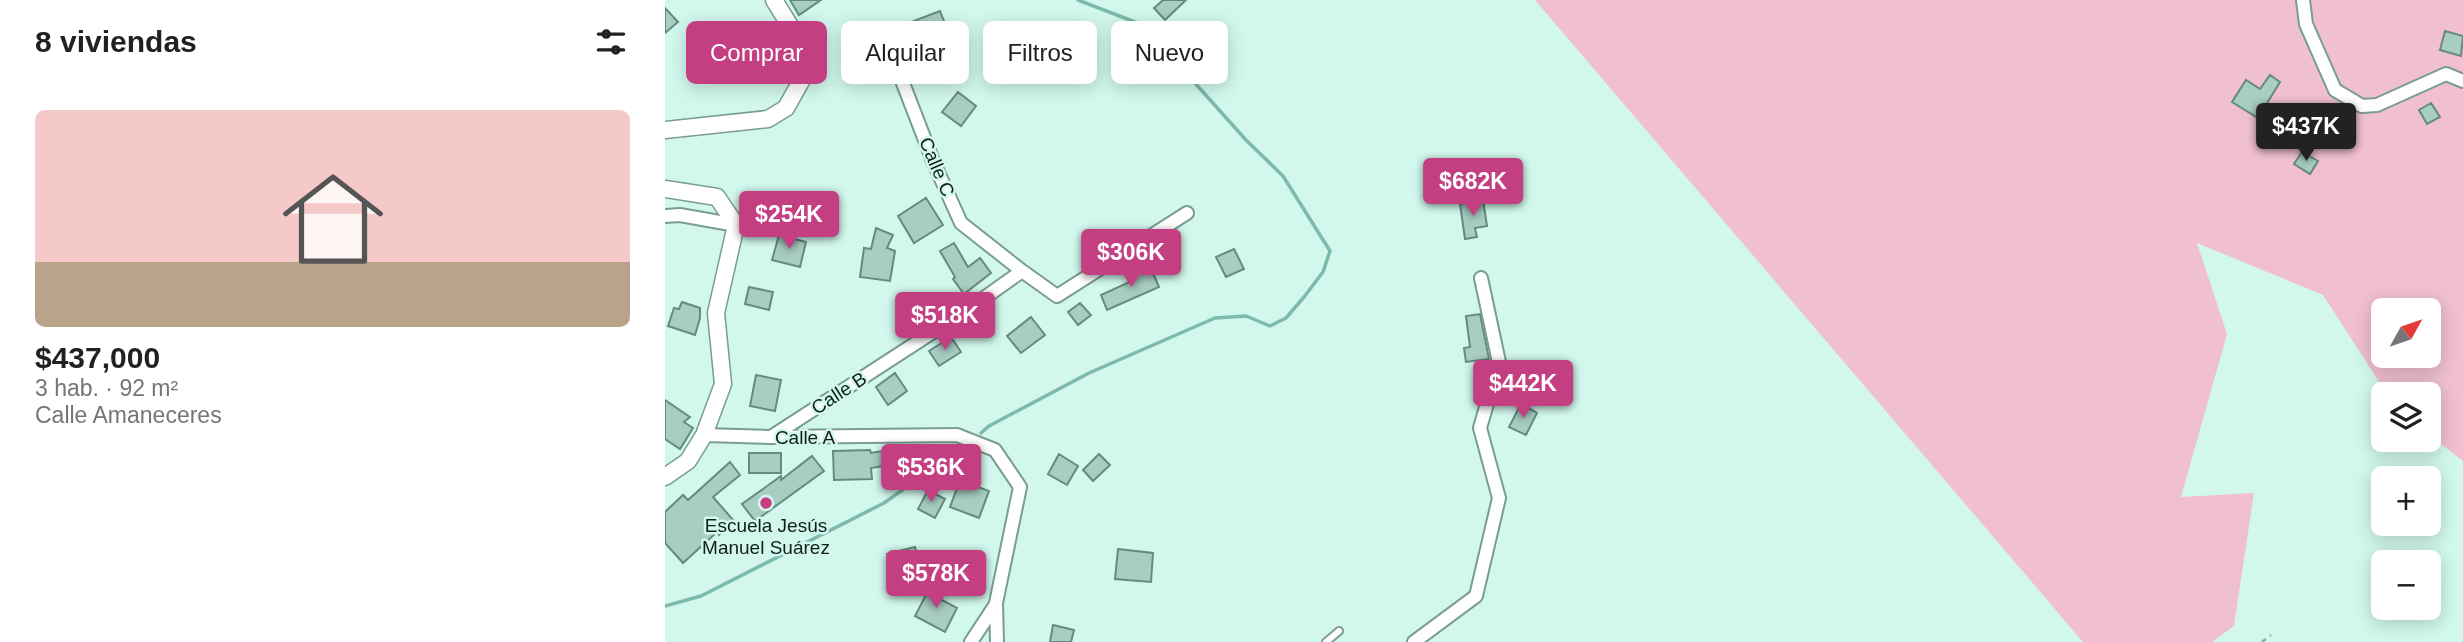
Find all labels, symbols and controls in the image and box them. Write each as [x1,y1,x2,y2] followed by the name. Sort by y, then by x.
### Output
[686,21,827,84] chip: Comprar
[841,21,969,84] chip: Alquilar
[983,21,1097,84] chip: Filtros
[1111,21,1228,84] chip: Nuevo
[592,23,630,61] icon: filters
[35,25,197,58] text: 8 viviendas
[2257,104,2355,163] pin: $437K
[2272,113,2340,139] text: $437K
[915,134,959,200] street label: Calle C
[270,156,396,282] icon: home
[1424,158,1522,218] pin: $682K
[1439,168,1507,194] text: $682K
[740,191,838,251] pin: $254K
[755,201,823,227] text: $254K
[1082,230,1180,289] pin: $306K
[1097,239,1165,265] text: $306K
[896,292,994,352] pin: $518K
[2371,298,2441,368] north arrow
[2371,298,2441,620] map controls
[911,302,979,328] text: $518K
[35,341,160,374] text: $437,000
[1474,360,1572,420] pin: $442K
[808,368,870,418] street label: Calle B
[1489,370,1557,396] text: $442K
[35,375,178,401] text: 3 hab. · 92 m²
[2371,382,2441,452] button: layers
[35,402,222,428] text: Calle Amaneceres
[775,427,835,448] street label: Calle A
[882,444,980,504] pin: $536K
[897,454,965,480] text: $536K
[2371,466,2441,536] button: +
[758,495,774,511] marker: Escuela Jesús Manuel Suárez
[702,515,830,558] place label: Escuela Jesús Manuel Suárez
[887,550,985,610] pin: $578K
[2371,550,2441,620] button: −
[902,560,970,586] text: $578K

